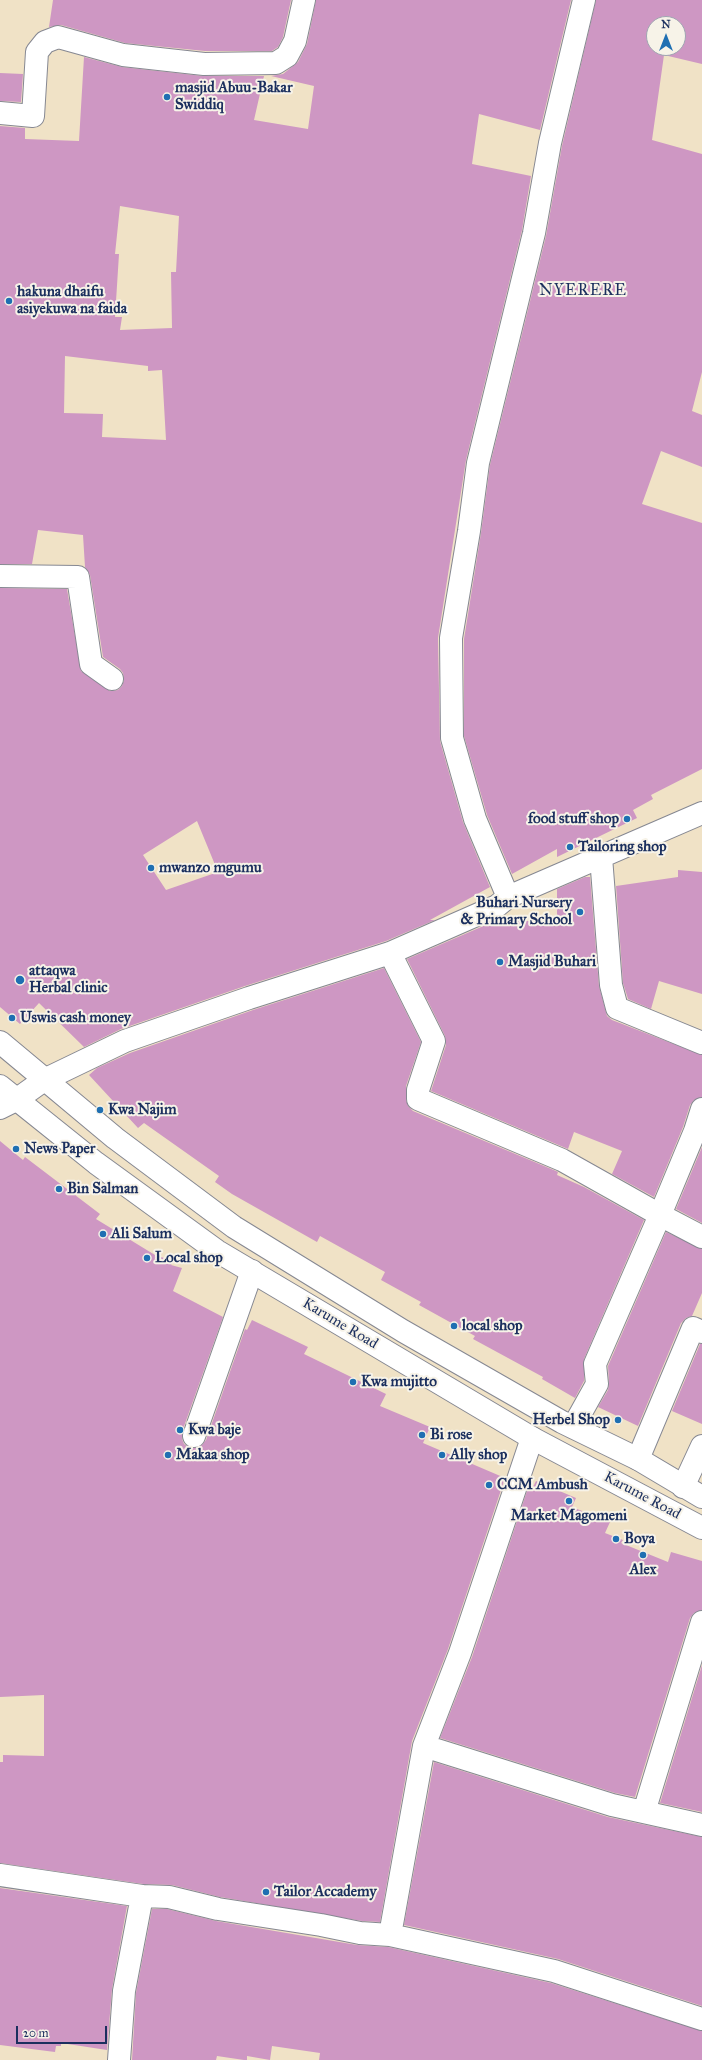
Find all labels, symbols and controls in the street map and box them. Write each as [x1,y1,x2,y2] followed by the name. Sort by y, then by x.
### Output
[646,16,686,56] north arrow
[661,18,671,31] text: N
[175,79,293,114] place label: masjid Abuu-Bakar Swiddiq
[162,92,172,102] marker: masjid Abuu-Bakar Swiddiq
[539,281,627,301] district label: NYERERE
[17,283,127,318] place label: hakuna dhaifu asiyekuwa na faida
[4,296,14,306] marker: hakuna dhaifu asiyekuwa na faida
[528,810,619,828] place label: food stuff shop
[622,814,632,824] marker: food stuff shop
[578,838,666,856] place label: Tailoring shop
[565,842,575,852] marker: Tailoring shop
[159,859,262,877] place label: mwanzo mgumu
[146,863,156,873] marker: mwanzo mgumu
[460,894,572,929] place label: Buhari Nursery & Primary School
[575,907,585,917] marker: Buhari Nursery & Primary School
[508,953,596,971] place label: Masjid Buhari
[495,957,505,967] marker: Masjid Buhari
[29,962,108,997] place label: attaqwa Herbal clinic
[14,974,26,986] marker: attaqwa Herbal clinic
[20,1009,131,1027] place label: Uswis cash money
[7,1013,17,1023] marker: Uswis cash money
[108,1101,177,1119] place label: Kwa Najim
[95,1105,105,1115] marker: Kwa Najim
[24,1140,95,1158] place label: News Paper
[11,1144,21,1154] marker: News Paper
[67,1180,138,1198] place label: Bin Salman
[54,1184,64,1194] marker: Bin Salman
[111,1225,172,1243] place label: Ali Salum
[98,1229,108,1239] marker: Ali Salum
[155,1249,223,1267] place label: Local shop
[142,1253,152,1263] marker: Local shop
[299,1294,381,1354] street label: Karume Road
[462,1317,523,1335] place label: local shop
[449,1321,459,1331] marker: local shop
[361,1373,437,1391] place label: Kwa mujitto
[348,1377,358,1387] marker: Kwa mujitto
[532,1411,610,1429] place label: Herbel Shop
[613,1415,623,1425] marker: Herbel Shop
[188,1421,241,1439] place label: Kwa baje
[175,1425,185,1435] marker: Kwa baje
[430,1426,472,1444] place label: Bi rose
[417,1430,427,1440] marker: Bi rose
[176,1446,250,1464] place label: Makaa shop
[450,1446,507,1464] place label: Ally shop
[163,1450,173,1460] marker: Makaa shop
[437,1450,447,1460] marker: Ally shop
[600,1468,684,1524] street label: Karume Road
[497,1476,588,1494] place label: CCM Ambush
[484,1480,494,1490] marker: CCM Ambush
[564,1496,574,1506] marker: Market Magomeni
[511,1507,627,1525] place label: Market Magomeni
[624,1530,655,1548] place label: Boya
[611,1534,621,1544] marker: Boya
[638,1550,648,1560] marker: Alex
[630,1561,656,1579] place label: Alex
[274,1883,376,1901] place label: Tailor Accademy
[261,1887,271,1897] marker: Tailor Accademy
[18,2018,109,2044] scale bar
[23,2026,49,2040] text: 20 m

